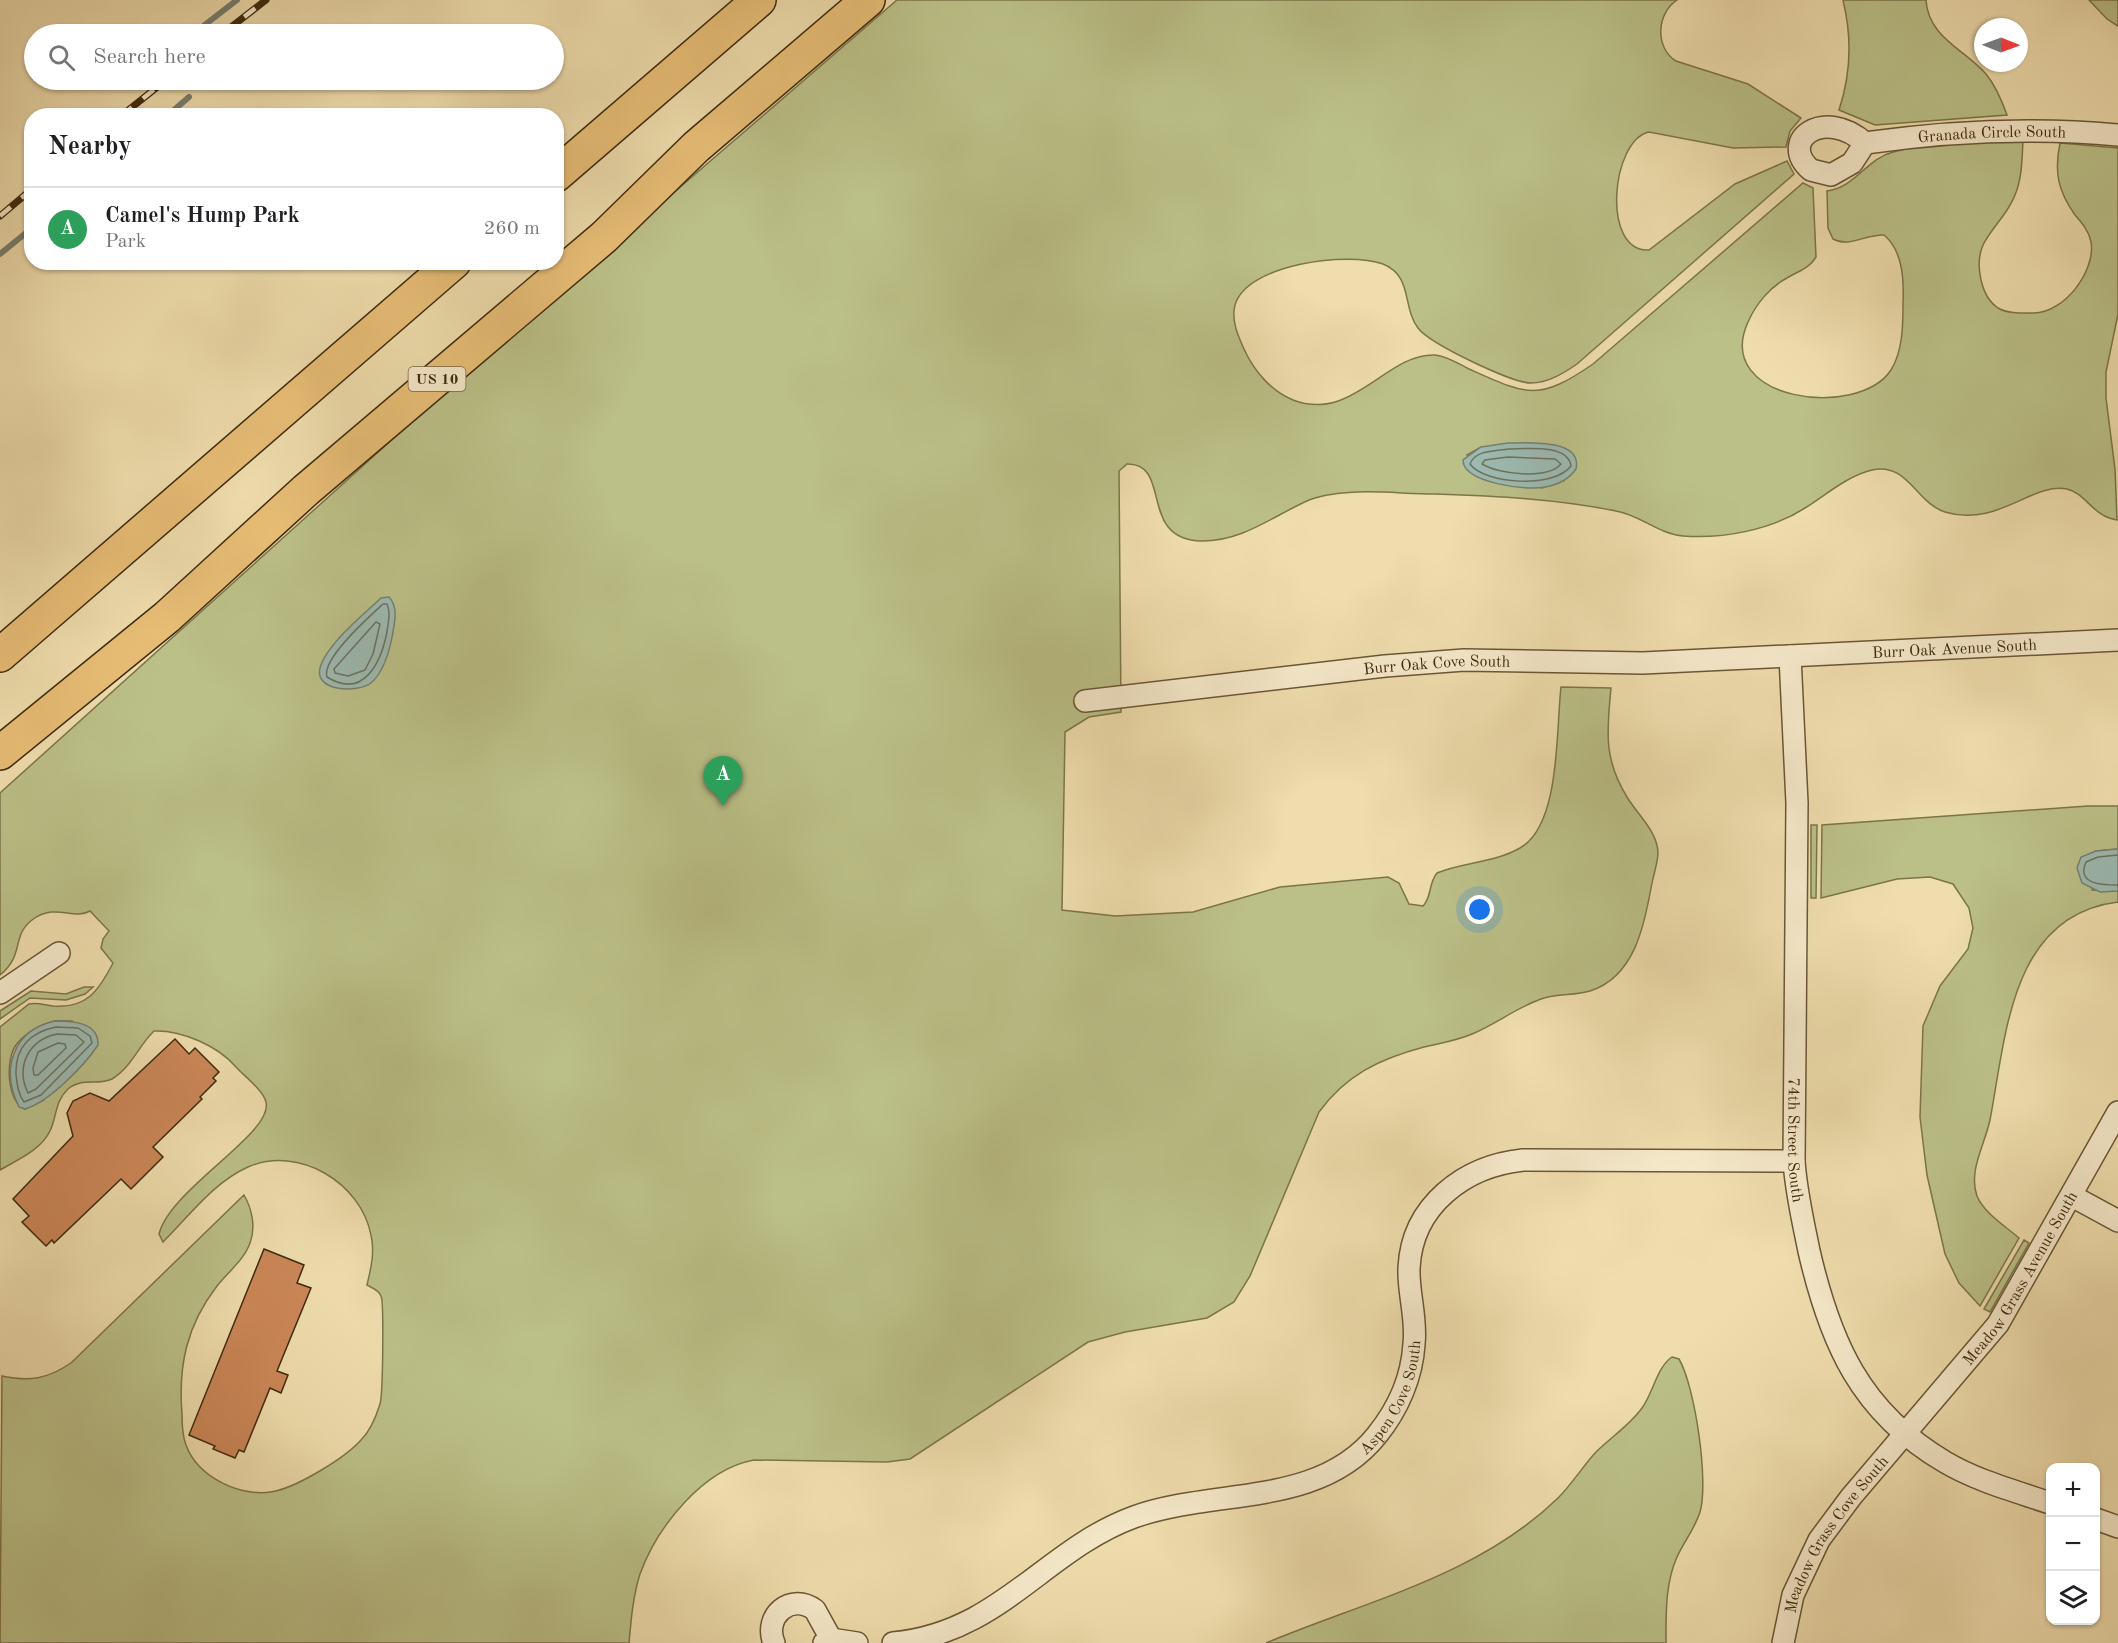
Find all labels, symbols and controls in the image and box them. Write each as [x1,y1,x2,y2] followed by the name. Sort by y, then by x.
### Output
[1974,18,2028,72] north arrow
[24,24,564,90] search box
[45,41,78,74] icon: search
[93,46,206,68] text: Search here
[1917,125,2067,147] street label: Granada Circle South
[48,134,132,160] text: Nearby
[105,205,300,227] text: Camel's Hump Park
[60,219,75,239] text: A
[484,219,540,239] text: 260 m
[105,232,146,252] text: Park
[408,367,466,391] road number: US 10
[1872,638,2038,662] street label: Burr Oak Avenue South
[1363,654,1511,678] street label: Burr Oak Cove South
[704,756,742,806] pin: A
[1465,895,1494,924] your location
[1784,1077,1805,1204] street label: 74th Street South
[1961,1189,2082,1369] street label: Meadow Grass Avenue South
[1357,1339,1424,1459] street label: Aspen Cove South
[1783,1453,1892,1615] street label: Meadow Grass Cove South
[2046,1463,2100,1625] map controls
[2046,1463,2100,1517] button: +
[2046,1517,2100,1571] button: −
[2046,1571,2100,1625] button: layers

